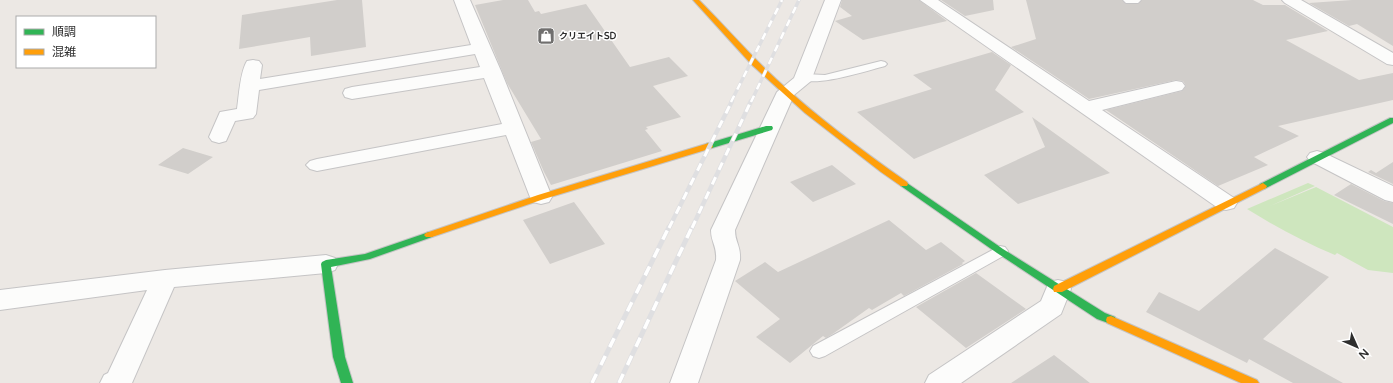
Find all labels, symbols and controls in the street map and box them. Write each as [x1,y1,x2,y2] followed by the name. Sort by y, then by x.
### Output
[16,16,156,68] legend
[52,25,76,39] text: 順調
[536,26,556,46] shop icon: クリエイトSD
[559,31,617,42] place label: クリエイトSD
[52,45,76,59] text: 混雑
[1337,327,1377,367] north arrow
[1356,346,1371,361] text: N

